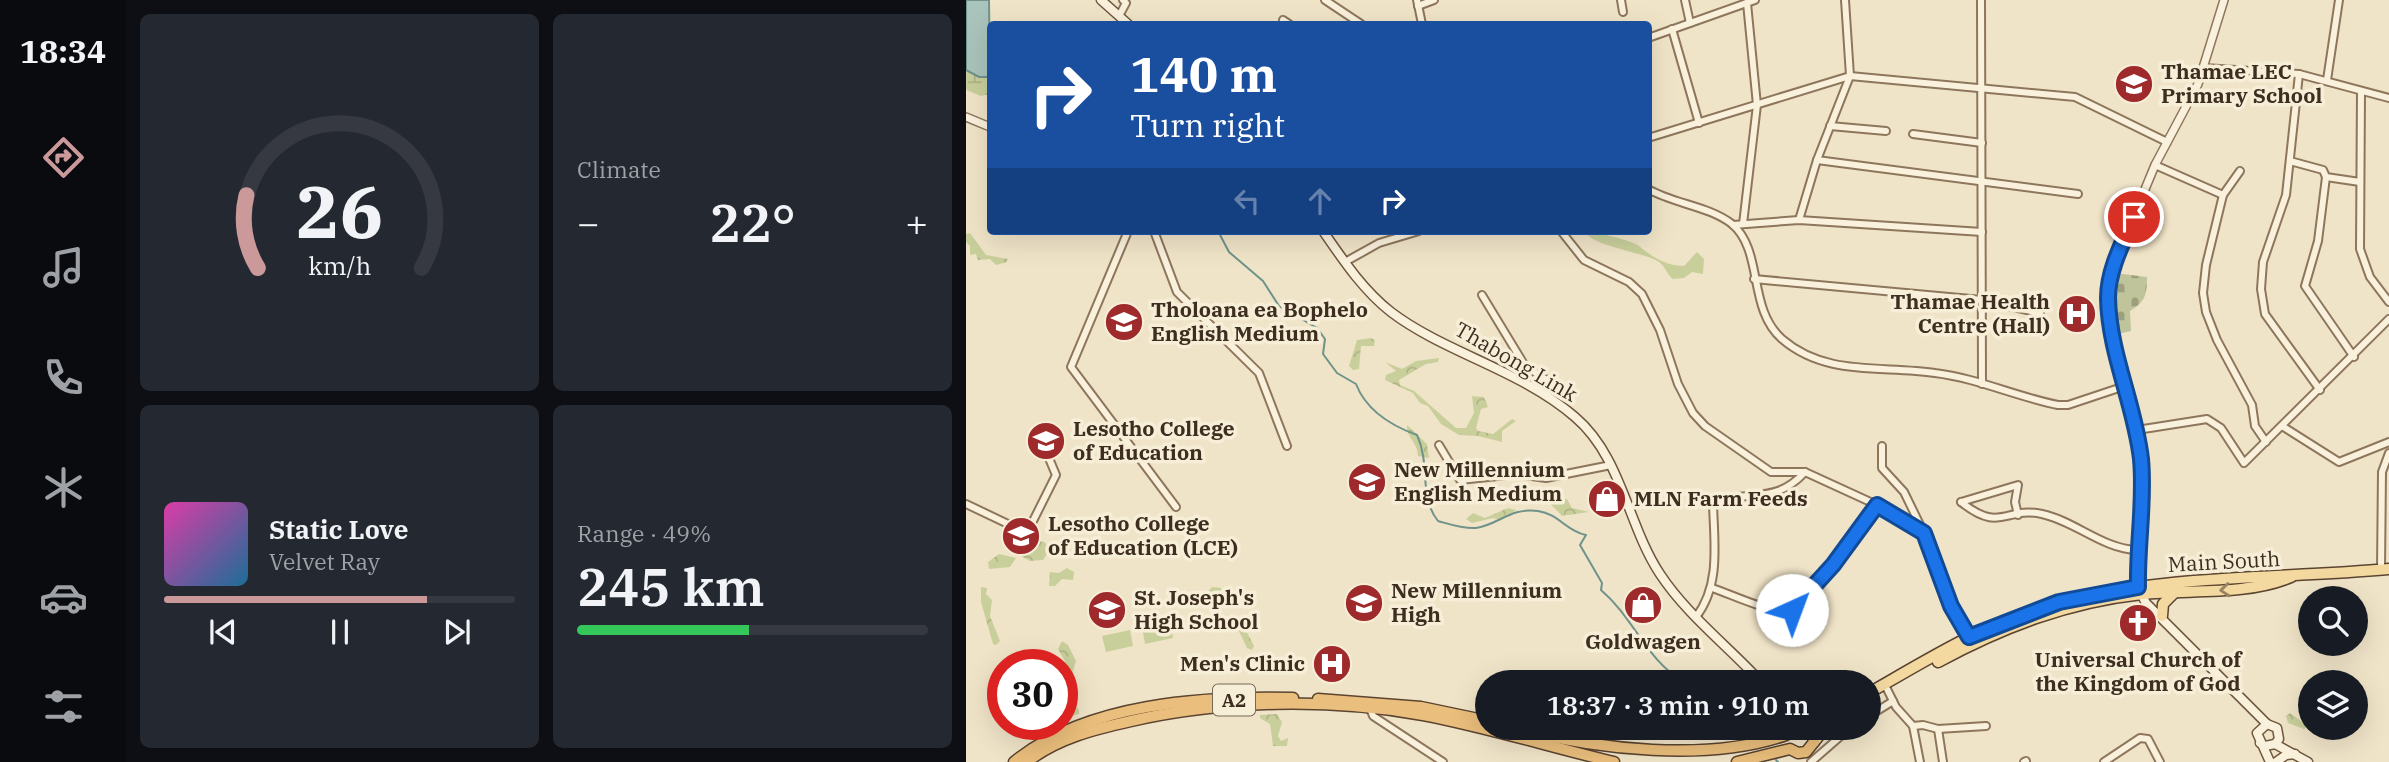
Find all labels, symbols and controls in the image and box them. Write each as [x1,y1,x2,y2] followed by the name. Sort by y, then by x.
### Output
[20,30,106,72] text: 18:34
[1130,42,1277,105] text: 140 m
[1015,49,1106,140] icon: right
[2161,57,2322,109] place label: Thamae LEC Primary School
[2113,63,2155,105] school or university icon: Thamae LEC Primary School
[1130,104,1285,146] text: Turn right
[39,133,88,182] icon: directions
[577,154,661,184] text: Climate
[296,164,383,259] text: 26
[1228,182,1266,220] icon: left
[1301,182,1339,220] icon: ahead
[1374,182,1412,220] icon: right
[2104,187,2164,247] pin
[709,189,796,256] text: 22°
[577,198,600,247] text: −
[905,198,928,247] text: +
[2115,198,2153,236] icon: arrive
[39,243,88,292] icon: music
[308,249,371,282] text: km/h
[1891,287,2050,339] place label: Thamae Health Centre (Hall)
[2056,293,2098,335] hospital icon: Thamae Health Centre (Hall)
[1151,295,1368,347] place label: Tholoana ea Bophelo English Medium
[1103,301,1145,343] school or university icon: Tholoana ea Bophelo English Medium
[1450,315,1584,408] street label: Thabong Link
[39,353,88,402] icon: phone
[1073,414,1235,466] place label: Lesotho College of Education
[1025,420,1067,462] school or university icon: Lesotho College of Education
[1394,455,1565,507] place label: New Millennium English Medium
[1346,461,1388,503] school or university icon: New Millennium English Medium
[39,463,88,512] icon: climate
[1586,478,1628,520] shop icon: MLN Farm Feeds
[1634,484,1808,512] place label: MLN Farm Feeds
[1048,509,1238,561] place label: Lesotho College of Education (LCE)
[269,512,408,546] text: Static Love
[1000,515,1042,557] school or university icon: Lesotho College of Education (LCE)
[577,518,711,548] text: Range · 49%
[2167,544,2281,578] street label: Main South
[269,546,380,576] text: Velvet Ray
[577,553,765,620] text: 245 km
[39,573,88,622] icon: car
[1755,573,1829,647] position arrow
[1391,576,1562,628] place label: New Millennium High
[1343,582,1385,624] school or university icon: New Millennium High
[2219,582,2230,597] one-way arrow
[1134,583,1259,635] place label: St. Joseph's High School
[1622,584,1664,626] shop icon: Goldwagen
[2298,586,2368,740] map controls
[2298,586,2368,656] button: search
[1086,589,1128,631] school or university icon: St. Joseph's High School
[2117,602,2159,644] church icon: Universal Church of the Kingdom of God
[204,613,242,651] icon: previous
[321,613,359,651] icon: pause
[438,613,476,651] icon: next
[1585,627,1701,655] place label: Goldwagen
[1311,643,1353,685] hospital icon: Men's Clinic
[2035,645,2243,697] place label: Universal Church of the Kingdom of God
[987,649,1078,740] speed limit sign: 30
[1180,649,1305,677] place label: Men's Clinic
[2298,670,2368,740] button: layers
[39,682,88,731] icon: filters
[1213,684,1255,716] road number: A2
[1547,688,1809,722] text: 18:37 · 3 min · 910 m

